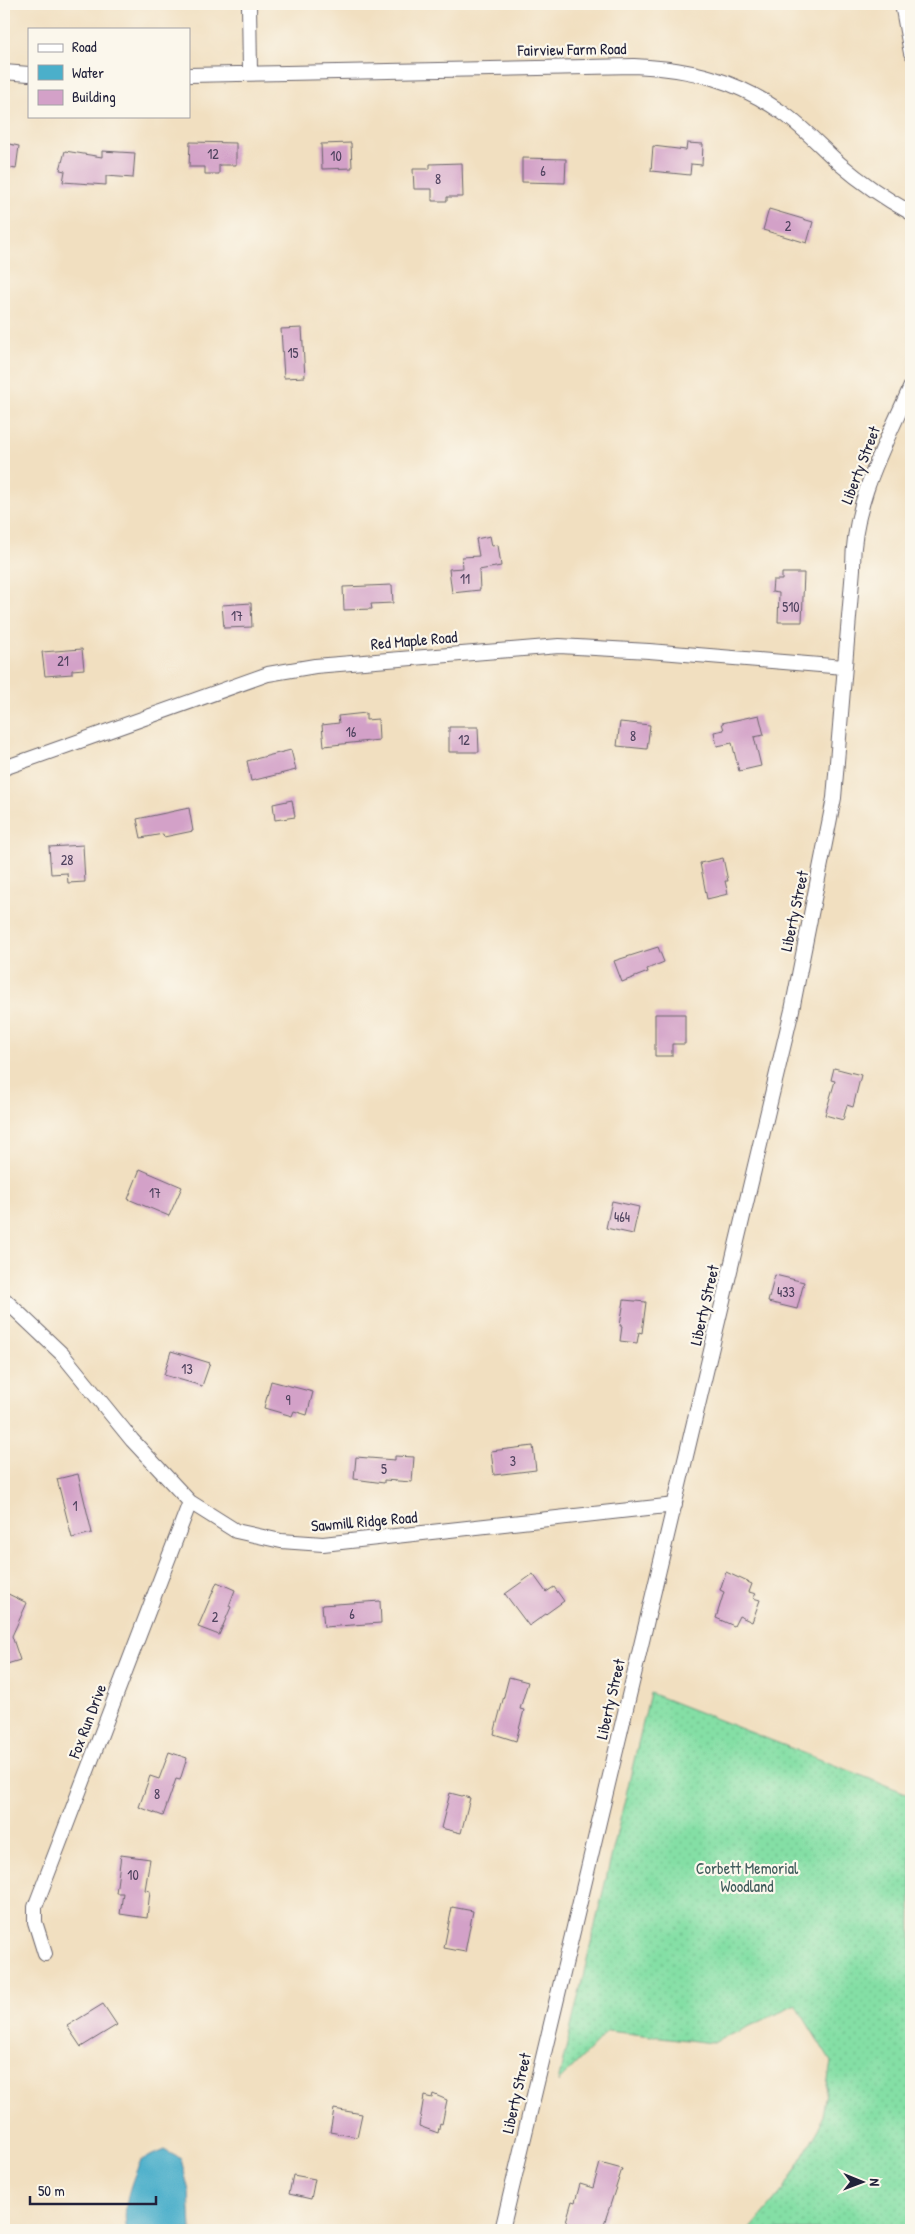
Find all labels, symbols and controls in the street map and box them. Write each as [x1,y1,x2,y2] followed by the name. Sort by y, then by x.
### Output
[28,28,190,118] legend
[72,36,97,57] text: Road
[516,37,627,61] street label: Fairview Farm Road
[72,62,104,83] text: Water
[72,86,116,107] text: Building
[207,144,219,163] house number: 12
[330,146,342,165] house number: 10
[540,161,546,180] house number: 6
[435,169,441,188] house number: 8
[785,216,792,235] house number: 2
[287,343,299,362] house number: 15
[835,422,885,507] street label: Liberty Street
[460,569,470,588] house number: 11
[782,597,800,616] house number: 510
[231,606,243,625] house number: 17
[370,625,458,655] street label: Red Maple Road
[57,651,69,670] house number: 21
[346,722,357,741] house number: 16
[630,726,636,745] house number: 8
[458,730,470,749] house number: 12
[61,850,73,869] house number: 28
[775,868,813,953] street label: Liberty Street
[149,1183,161,1202] house number: 17
[614,1207,630,1226] house number: 464
[684,1262,724,1347] street label: Liberty Street
[777,1282,795,1301] house number: 433
[181,1359,193,1378] house number: 13
[285,1390,291,1409] house number: 9
[510,1451,516,1470] house number: 3
[381,1459,387,1478] house number: 5
[72,1496,78,1515] house number: 1
[310,1505,418,1537] street label: Sawmill Ridge Road
[349,1604,355,1623] house number: 6
[212,1607,219,1626] house number: 2
[590,1656,630,1741] street label: Liberty Street
[62,1680,111,1762] street label: Fox Run Drive
[154,1784,160,1803] house number: 8
[696,1857,799,1897] park label: Corbett Memorial Woodland
[127,1865,139,1884] house number: 10
[496,2050,536,2135] street label: Liberty Street
[838,2156,888,2206] north arrow
[30,2174,156,2206] scale bar
[866,2178,885,2187] text: N
[38,2180,65,2201] text: 50 m

